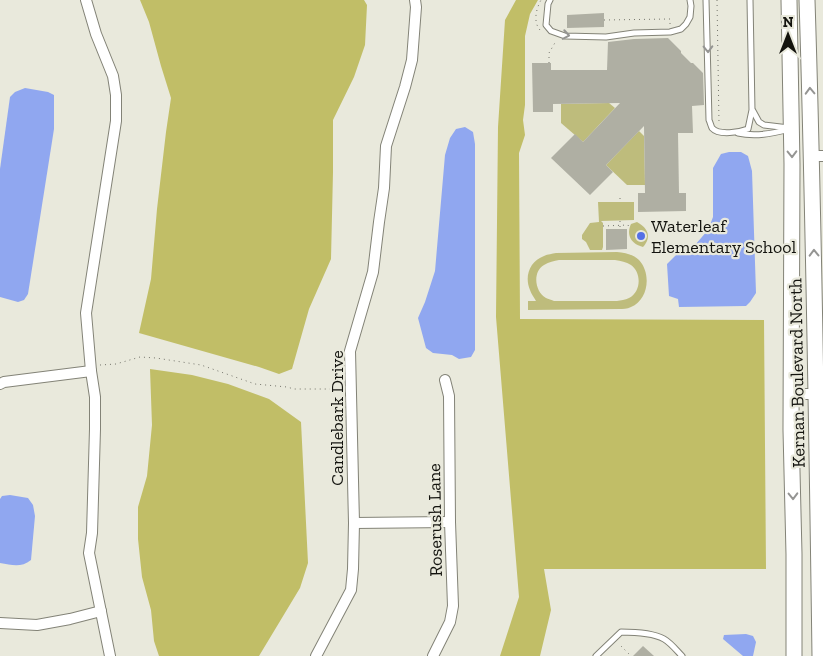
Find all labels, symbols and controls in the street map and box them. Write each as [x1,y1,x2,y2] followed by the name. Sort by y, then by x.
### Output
[763,10,813,60] north arrow
[783,14,794,31] text: N
[562,29,571,39] one-way arrow
[703,45,713,53] one-way arrow
[805,86,815,94] one-way arrow
[787,150,797,158] one-way arrow
[651,215,796,258] place label: Waterleaf Elementary School
[635,230,647,242] marker: Waterleaf Elementary School
[809,249,819,256] one-way arrow
[784,278,810,468] street label: Kernan Boulevard North
[326,350,348,486] street label: Candlebark Drive
[423,463,447,577] street label: Roserush Lane
[788,493,798,501] one-way arrow

